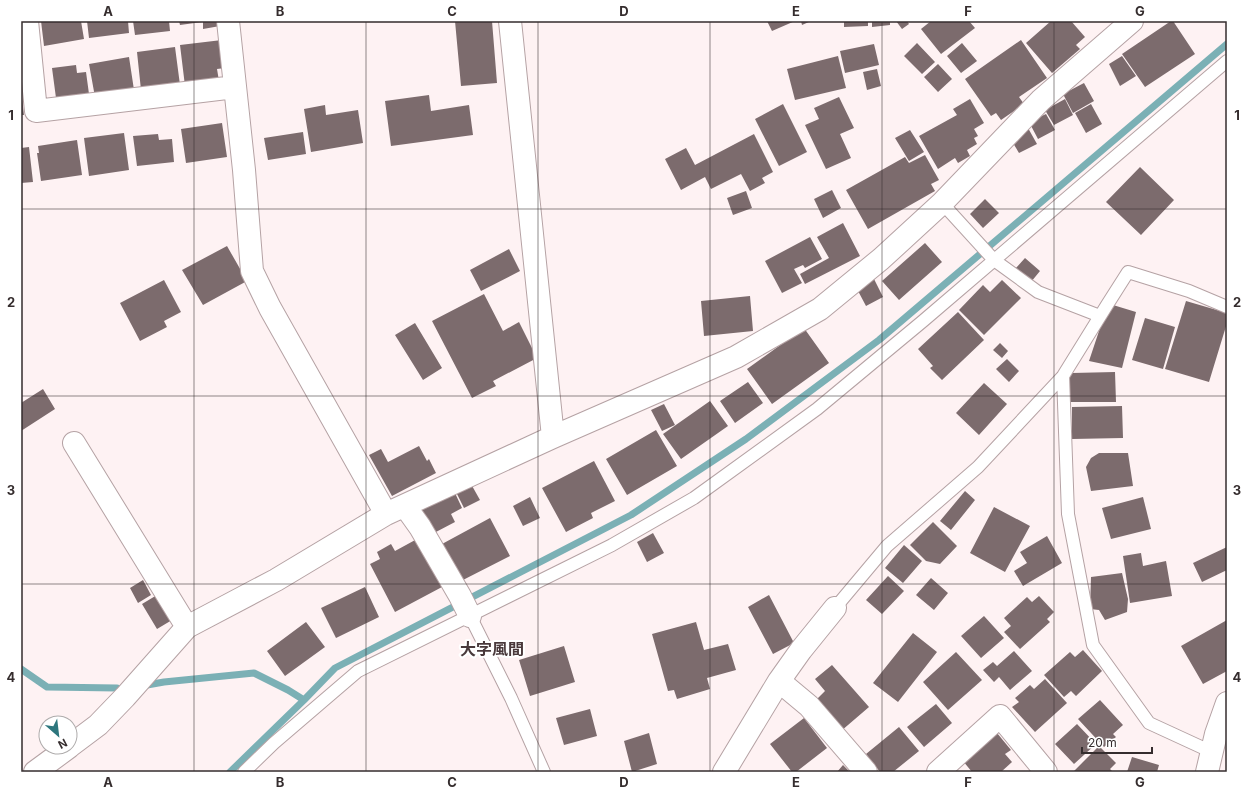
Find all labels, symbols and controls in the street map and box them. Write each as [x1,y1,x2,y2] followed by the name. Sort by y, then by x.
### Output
[103,3,113,19] text: A
[276,3,285,19] text: B
[447,3,457,19] text: C
[619,3,629,19] text: D
[792,3,800,19] text: E
[964,3,972,19] text: F
[1135,3,1145,19] text: G
[8,107,14,123] text: 1
[1234,107,1240,123] text: 1
[7,294,15,310] text: 2
[1233,294,1241,310] text: 2
[7,482,15,498] text: 3
[1233,482,1241,498] text: 3
[460,639,524,659] district label: 大字風間
[7,669,16,685] text: 4
[1233,669,1242,685] text: 4
[38,715,78,755] north arrow
[1082,729,1152,755] scale bar
[1088,735,1117,750] text: 20 m
[56,736,70,752] text: N
[103,774,113,790] text: A
[276,774,285,790] text: B
[447,774,457,790] text: C
[619,774,629,790] text: D
[792,774,800,790] text: E
[964,774,972,790] text: F
[1135,774,1145,790] text: G

